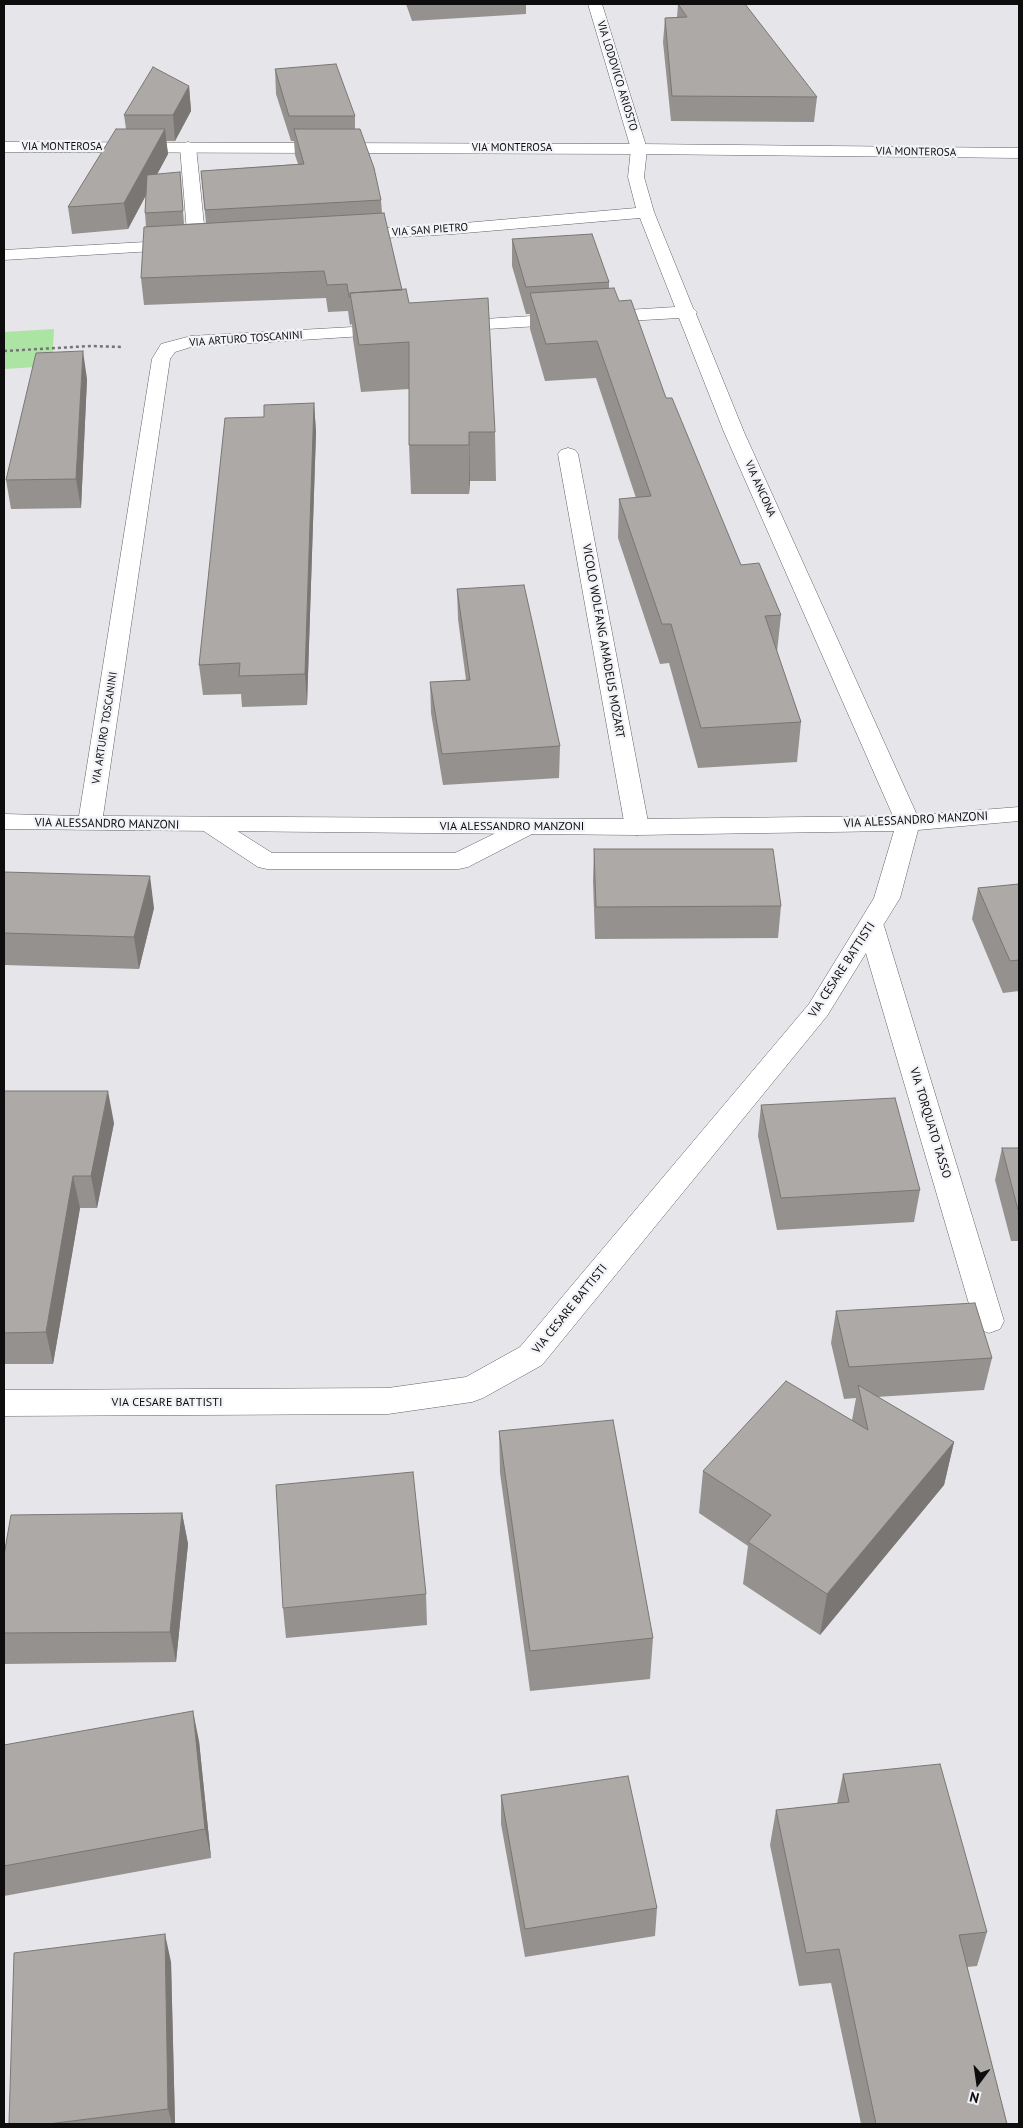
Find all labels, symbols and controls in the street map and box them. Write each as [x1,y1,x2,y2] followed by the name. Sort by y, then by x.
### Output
[594,19,640,133] street label: VIA LODOVICO ARIOSTO
[22,140,102,154] street label: VIA MONTEROSA
[472,141,552,155] street label: VIA MONTEROSA
[876,145,956,159] street label: VIA MONTEROSA
[391,221,469,239] street label: VIA SAN PIETRO
[189,328,303,350] street label: VIA ARTURO TOSCANINI
[742,459,778,519] street label: VIA ANCONA
[579,543,627,739] street label: VICOLO WOLFANG AMADEUS MOZART
[90,671,120,785] street label: VIA ARTURO TOSCANINI
[843,809,989,831] street label: VIA ALESSANDRO MANZONI
[35,816,179,832] street label: VIA ALESSANDRO MANZONI
[440,820,584,834] street label: VIA ALESSANDRO MANZONI
[806,920,878,1020] street label: VIA CESARE BATTISTI
[906,1066,954,1180] street label: VIA TORQUATO TASSO
[530,1261,610,1357] street label: VIA CESARE BATTISTI
[112,1396,222,1410] street label: VIA CESARE BATTISTI
[953,2058,1003,2108] north arrow
[968,2088,981,2107] text: N

